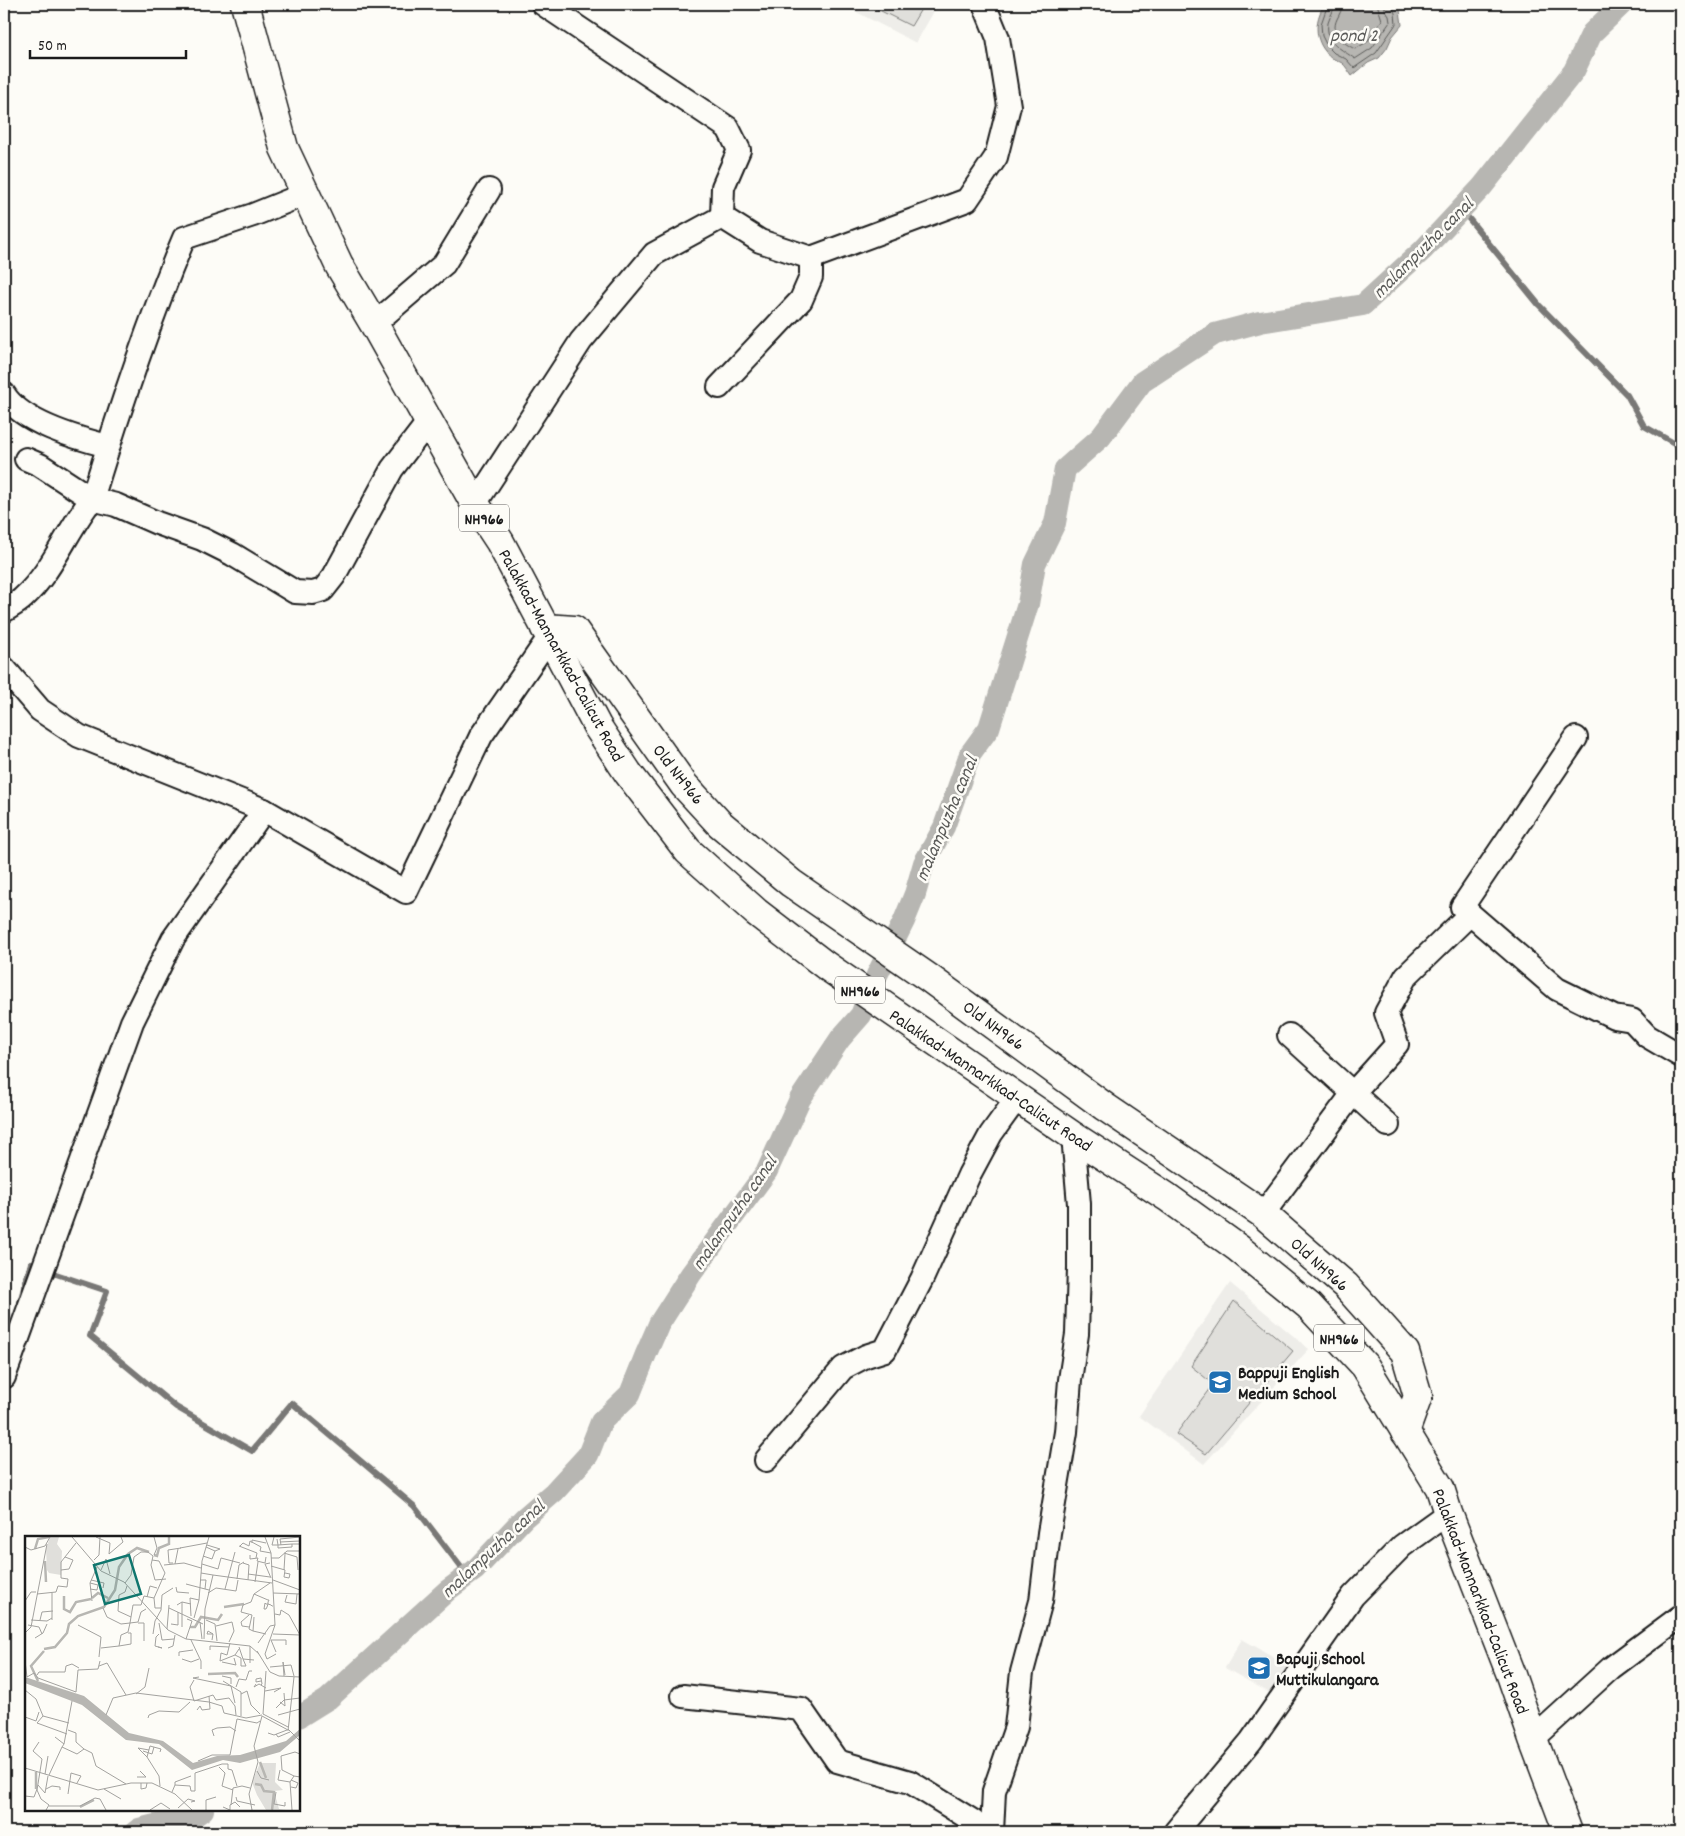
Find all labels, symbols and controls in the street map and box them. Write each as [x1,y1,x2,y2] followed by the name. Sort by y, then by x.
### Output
[1330,24,1378,51] water label: pond 2
[30,28,186,60] scale bar
[38,36,67,58] text: 50 m
[1368,192,1482,306] water label: malampuzha canal
[459,504,509,532] road number: NH966
[491,545,629,767] street label: Palakkad-Mannarkkad-Calicut Road
[645,740,709,811] street label: Old NH966
[910,751,987,886] water label: malampuzha canal
[835,976,885,1004] road number: NH966
[956,996,1029,1058] street label: Old NH966
[883,1005,1096,1160] street label: Palakkad-Mannarkkad-Calicut Road
[687,1150,786,1276] water label: malampuzha canal
[1284,1233,1353,1299] street label: Old NH966
[1314,1325,1364,1352] road number: NH966
[1238,1362,1339,1408] place label: Bappuji English Medium School
[1207,1369,1233,1395] school or university icon: Bappuji English Medium School
[1424,1485,1533,1718] street label: Palakkad-Mannarkkad-Calicut Road
[436,1494,553,1606] water label: malampuzha canal
[25,1536,300,1811] inset map
[1276,1648,1379,1694] place label: Bapuji School Muttikulangara
[1246,1655,1272,1681] school or university icon: Bapuji School Muttikulangara

